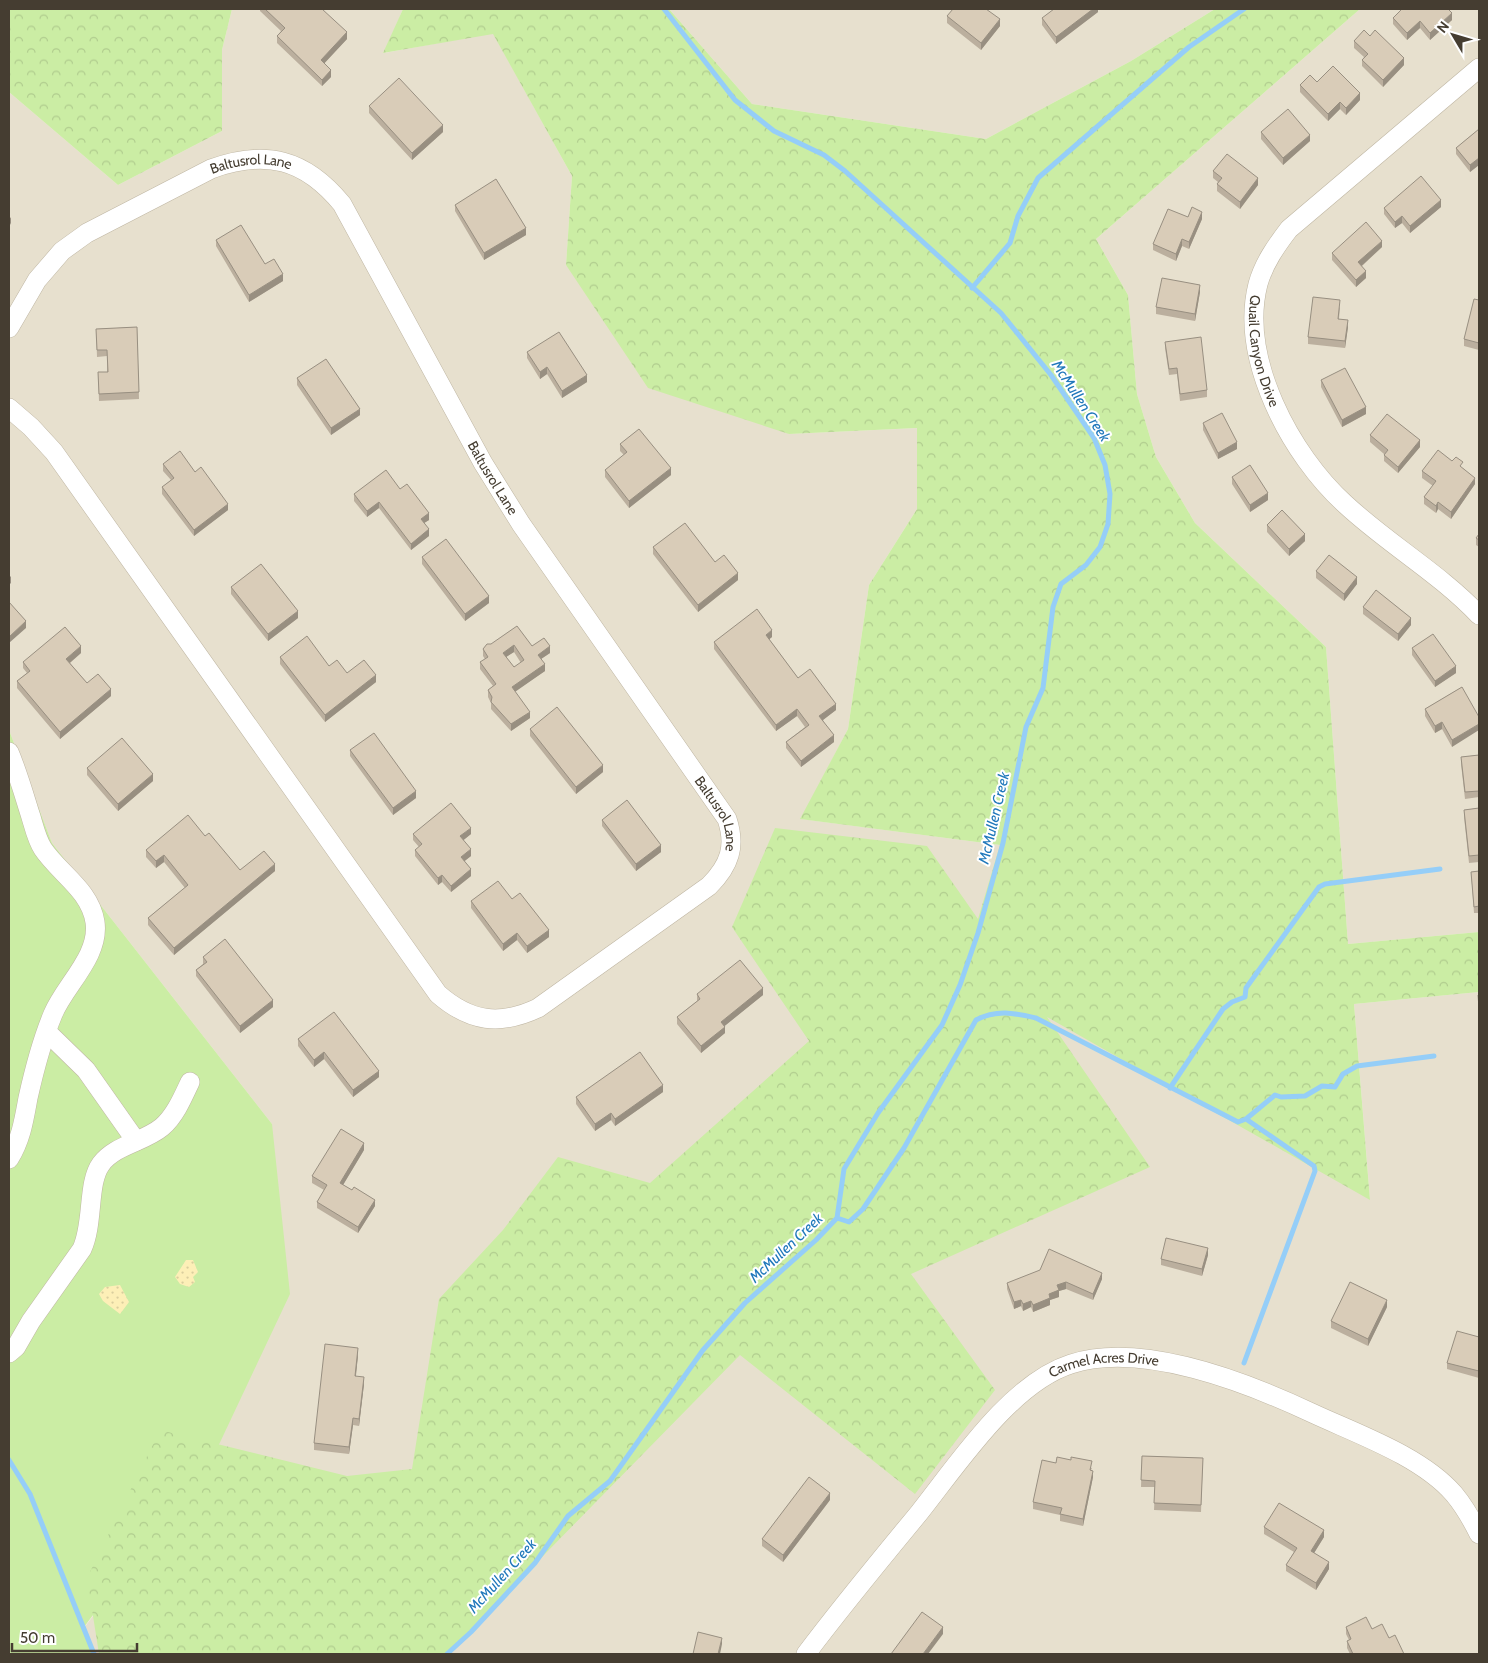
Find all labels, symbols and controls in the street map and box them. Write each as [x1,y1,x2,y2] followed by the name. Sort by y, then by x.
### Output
[1428,10,1478,60] north arrow
[1433,18,1453,36] text: N
[207,150,294,178] street label: Baltusrol Lane
[1245,294,1283,410] street label: Quail Canyon Drive
[1047,356,1114,446] water label: McMullen Creek
[464,438,522,518] street label: Baltusrol Lane
[974,770,1013,867] water label: McMullen Creek
[691,772,740,853] street label: Baltusrol Lane
[745,1209,827,1287] water label: McMullen Creek
[1045,1348,1160,1381] street label: Carmel Acres Drive
[463,1535,540,1618] water label: McMullen Creek
[12,1620,138,1652] scale bar
[20,1629,55,1647] text: 50 m

